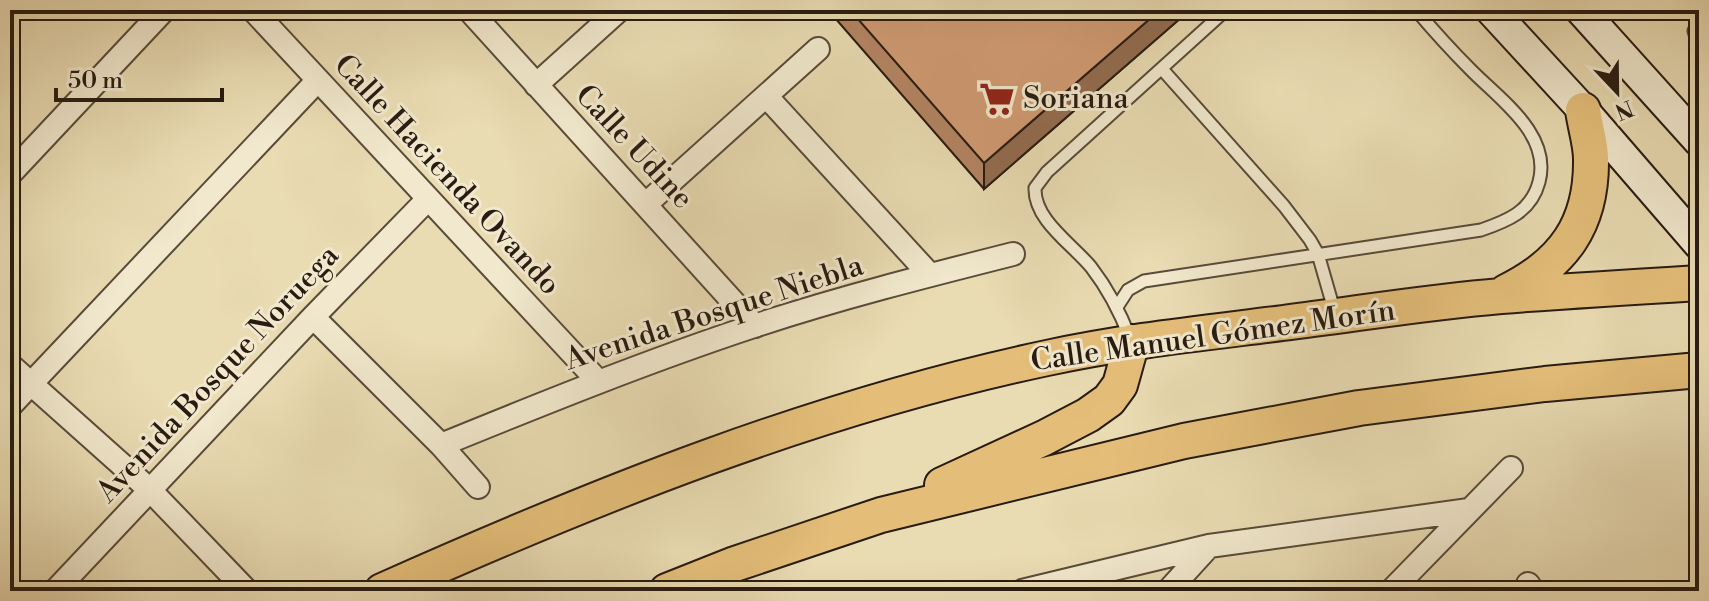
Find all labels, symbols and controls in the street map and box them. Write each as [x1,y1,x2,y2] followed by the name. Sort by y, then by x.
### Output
[325,47,569,303] street label: Calle Hacienda Ovando
[56,52,222,102] scale bar
[1577,52,1657,132] north arrow
[68,66,123,96] text: 50 m
[567,77,701,217] street label: Calle Udine
[978,80,1016,118] supermarket icon: Soriana
[1023,80,1130,118] place label: Soriana
[1610,93,1637,125] text: N
[88,237,348,512] street label: Avenida Bosque Noruega
[559,247,869,380] street label: Avenida Bosque Niebla
[1028,292,1398,380] street label: Calle Manuel Gómez Morín

